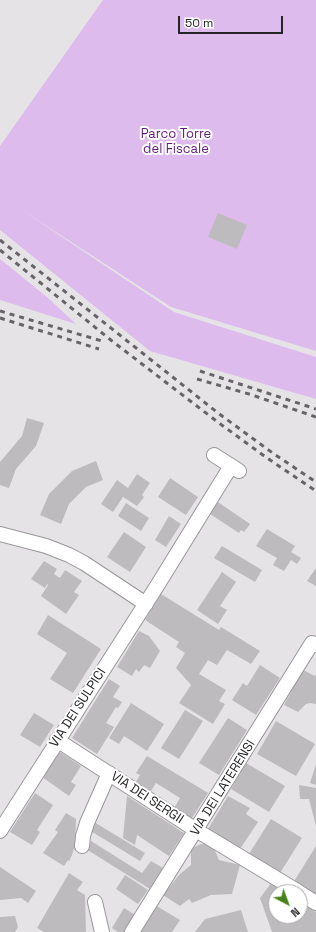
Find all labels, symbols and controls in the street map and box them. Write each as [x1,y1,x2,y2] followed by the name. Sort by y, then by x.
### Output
[180,8,285,34] scale bar
[185,15,213,31] text: 50 m
[141,126,211,157] park label: Parco Torre del Fiscale
[47,665,109,751] street label: VIA DEI SULPICI
[187,737,259,839] street label: VIA DEI LATERENSI
[108,769,186,827] street label: VIA DEI SERGII
[268,884,308,924] north arrow
[288,905,303,920] text: N

